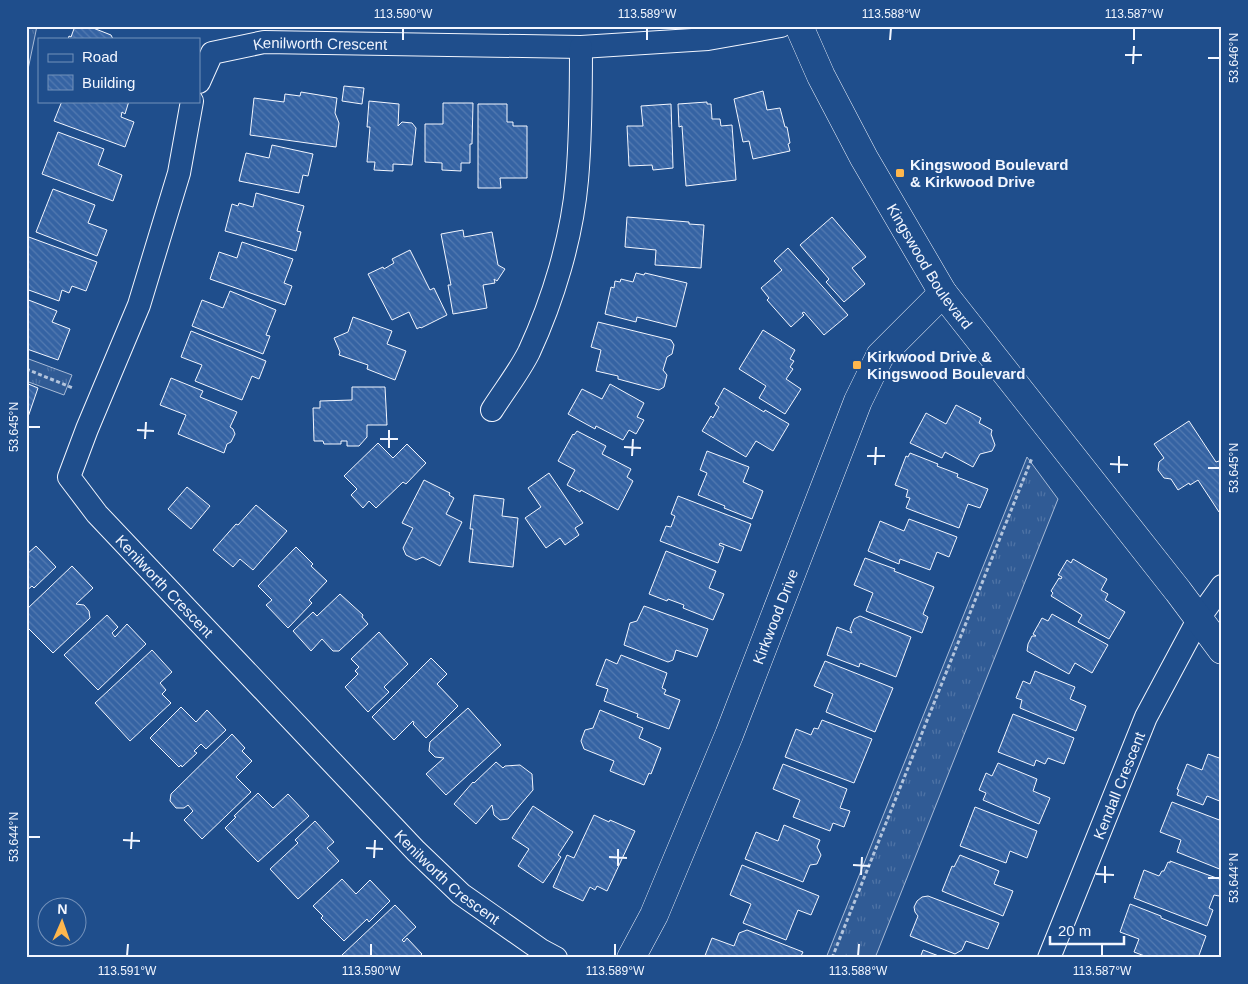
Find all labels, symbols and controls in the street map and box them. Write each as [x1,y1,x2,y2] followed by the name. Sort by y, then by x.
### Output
[374,7,433,21] text: 113.590°W
[618,7,677,21] text: 113.589°W
[862,7,921,21] text: 113.588°W
[1105,7,1164,21] text: 113.587°W
[251,33,388,53] street label: Kenilworth Crescent
[1227,33,1241,83] text: 53.646°N
[38,38,200,102] legend
[82,48,118,65] text: Road
[82,74,135,91] text: Building
[910,156,1068,190] place label: Kingswood Boulevard & Kirkwood Drive
[894,167,906,179] marker: Kingswood Boulevard & Kirkwood Drive
[884,200,976,332] street label: Kingswood Boulevard
[867,348,1025,382] place label: Kirkwood Drive & Kingswood Boulevard
[851,359,863,371] marker: Kirkwood Drive & Kingswood Boulevard
[7,402,21,452] text: 53.645°N
[1227,443,1241,493] text: 53.645°N
[113,531,218,641] street label: Kenilworth Crescent
[749,566,801,666] street label: Kirkwood Drive
[1089,728,1148,842] street label: Kendall Crescent
[7,812,21,862] text: 53.644°N
[392,826,504,928] street label: Kenilworth Crescent
[1227,853,1241,903] text: 53.644°N
[38,896,88,946] north arrow
[57,901,68,917] text: N
[1050,914,1124,946] scale bar
[1058,922,1091,939] text: 20 m
[98,964,157,978] text: 113.591°W
[342,964,401,978] text: 113.590°W
[586,964,645,978] text: 113.589°W
[829,964,888,978] text: 113.588°W
[1073,964,1132,978] text: 113.587°W

